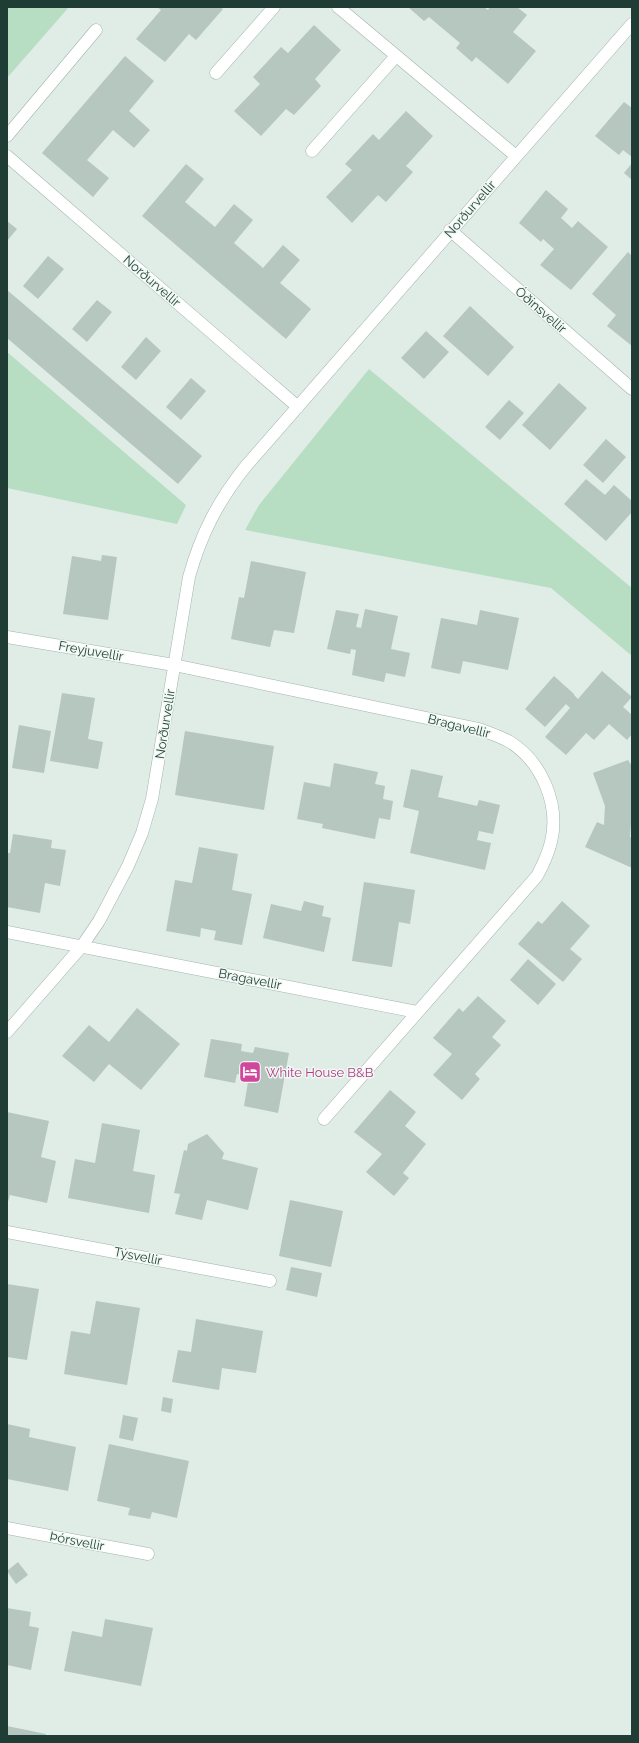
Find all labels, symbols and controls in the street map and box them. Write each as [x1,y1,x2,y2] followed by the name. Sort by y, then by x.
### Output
[441,177,499,241] street label: Norðurvellir
[120,252,184,310] street label: Norðurvellir
[512,284,570,337] street label: Óðinsvellir
[57,638,125,664] street label: Freyjuvellir
[152,687,178,760] street label: Norðurvellir
[426,711,492,741] street label: Bragavellir
[217,966,283,993] street label: Bragavellir
[237,1059,263,1085] hotel icon: White House B&B
[266,1065,374,1080] place label: White House B&B
[113,1244,164,1268] street label: Týsvellir
[49,1528,106,1554] street label: Þórsvellir

